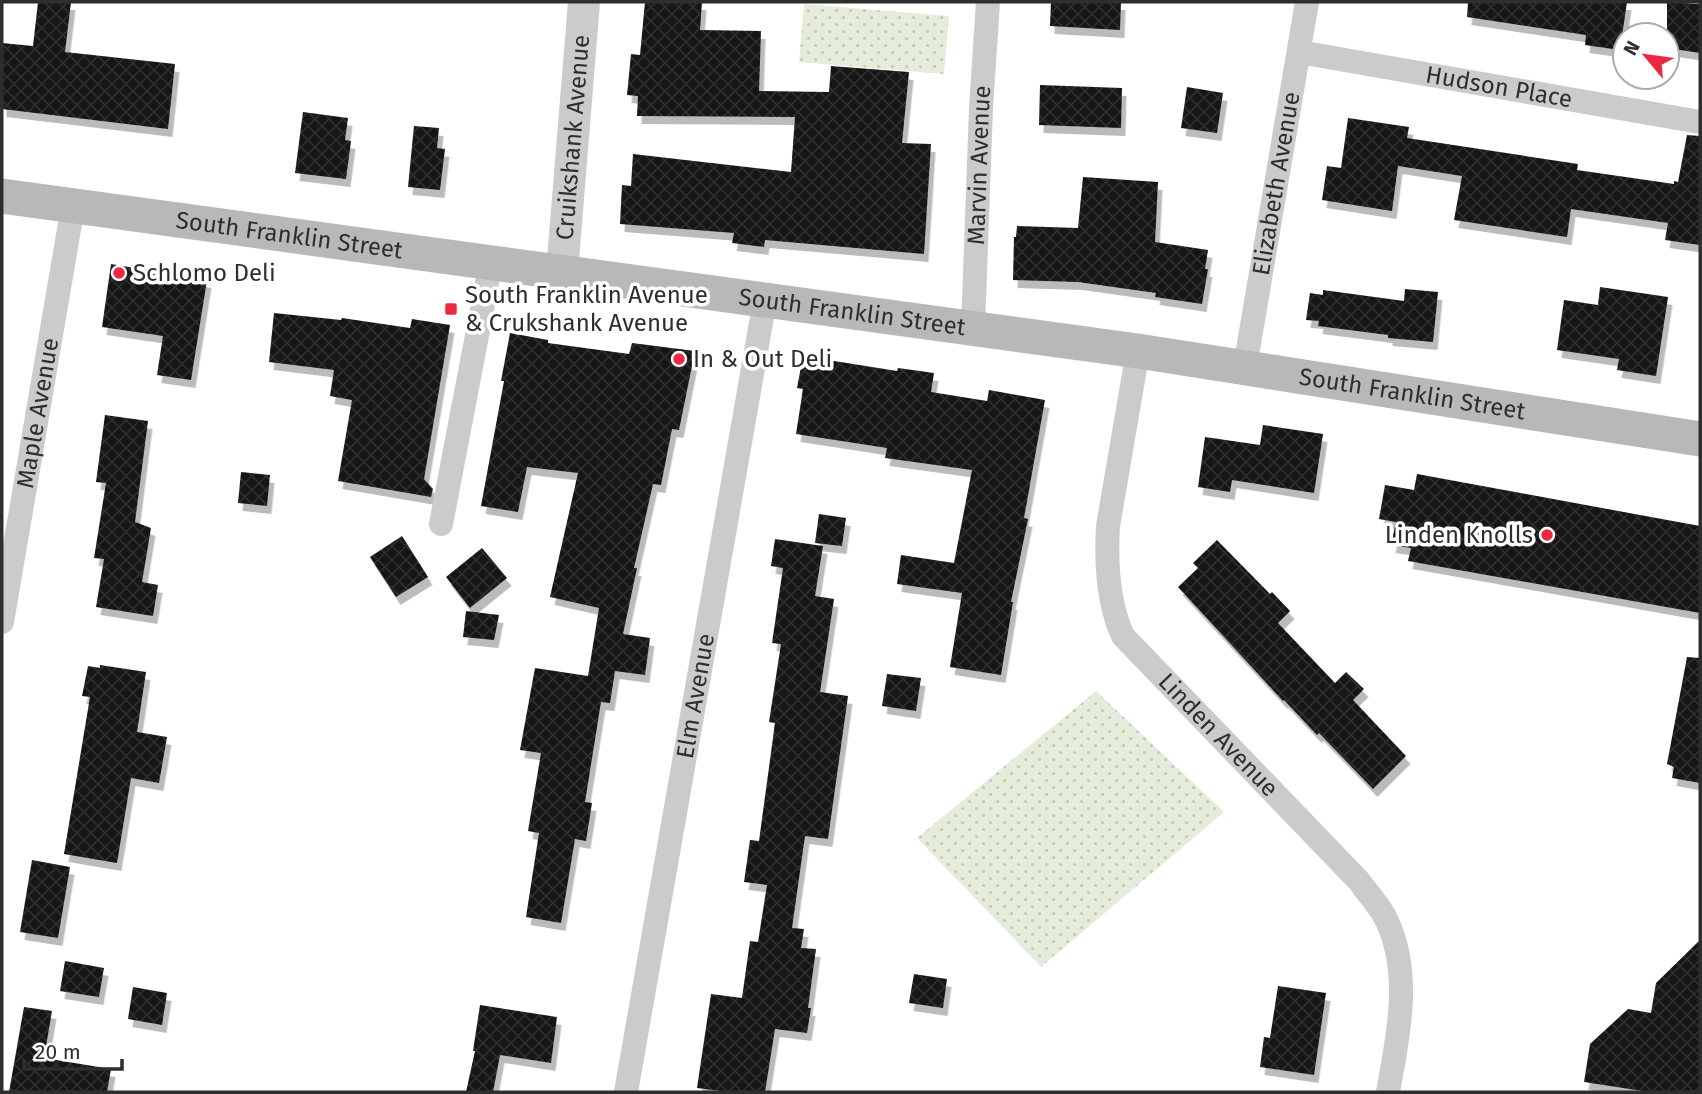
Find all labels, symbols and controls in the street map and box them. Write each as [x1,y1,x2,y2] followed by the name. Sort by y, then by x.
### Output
[1611,21,1681,91] north arrow
[551,34,595,241] street label: Cruikshank Avenue
[1618,37,1645,59] text: N
[1424,60,1574,113] street label: Hudson Place
[962,84,996,245] street label: Marvin Avenue
[1247,90,1306,278] street label: Elizabeth Avenue
[174,206,405,265] street label: South Franklin Street
[133,259,276,287] place label: Schlomo Deli
[111,265,127,281] marker: Schlomo Deli
[465,281,708,337] place label: South Franklin Avenue & Crukshank Avenue
[737,283,968,341] street label: South Franklin Street
[443,301,459,317] marker: South Franklin Avenue & Crukshank Avenue
[11,336,64,490] street label: Maple Avenue
[693,345,832,373] place label: In & Out Deli
[671,351,687,367] marker: In & Out Deli
[1297,362,1527,425] street label: South Franklin Street
[1385,521,1533,549] place label: Linden Knolls
[1539,527,1555,543] marker: Linden Knolls
[671,631,720,761] street label: Elm Avenue
[1153,667,1284,802] street label: Linden Avenue
[24,1028,122,1072] scale bar
[35,1039,81,1065] text: 20 m

